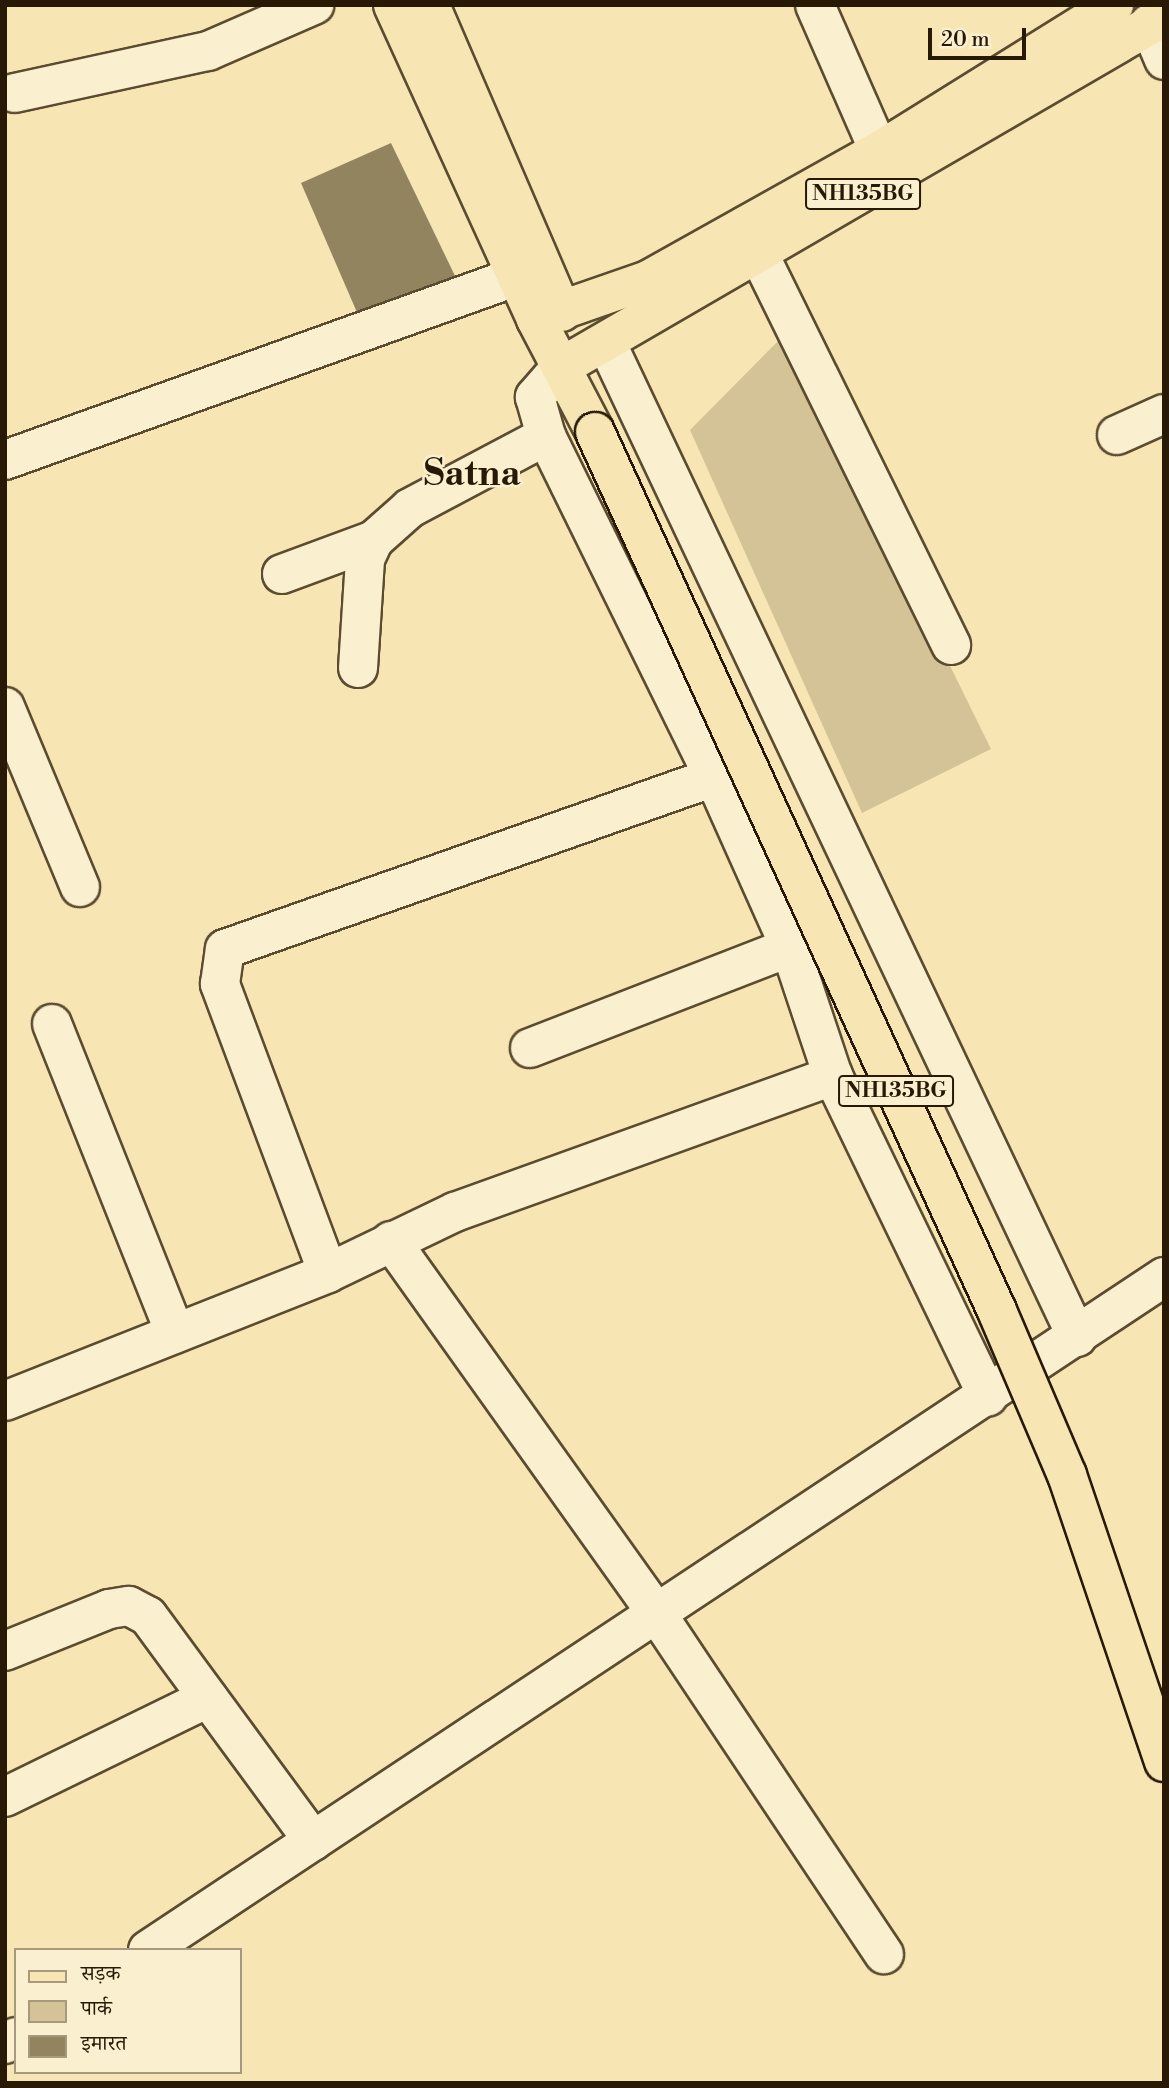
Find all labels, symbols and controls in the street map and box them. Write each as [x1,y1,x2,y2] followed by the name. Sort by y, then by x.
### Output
[931,14,1029,58] scale bar
[941,27,990,53] text: 20 m
[804,176,922,212] road number: NH135BG
[424,452,520,496] district label: Satna
[836,1074,956,1108] road number: NH135BG
[14,1948,242,2074] legend
[81,1961,120,1987] text: सड़क
[81,1996,112,2022] text: पार्क
[81,2031,127,2057] text: इमारत

